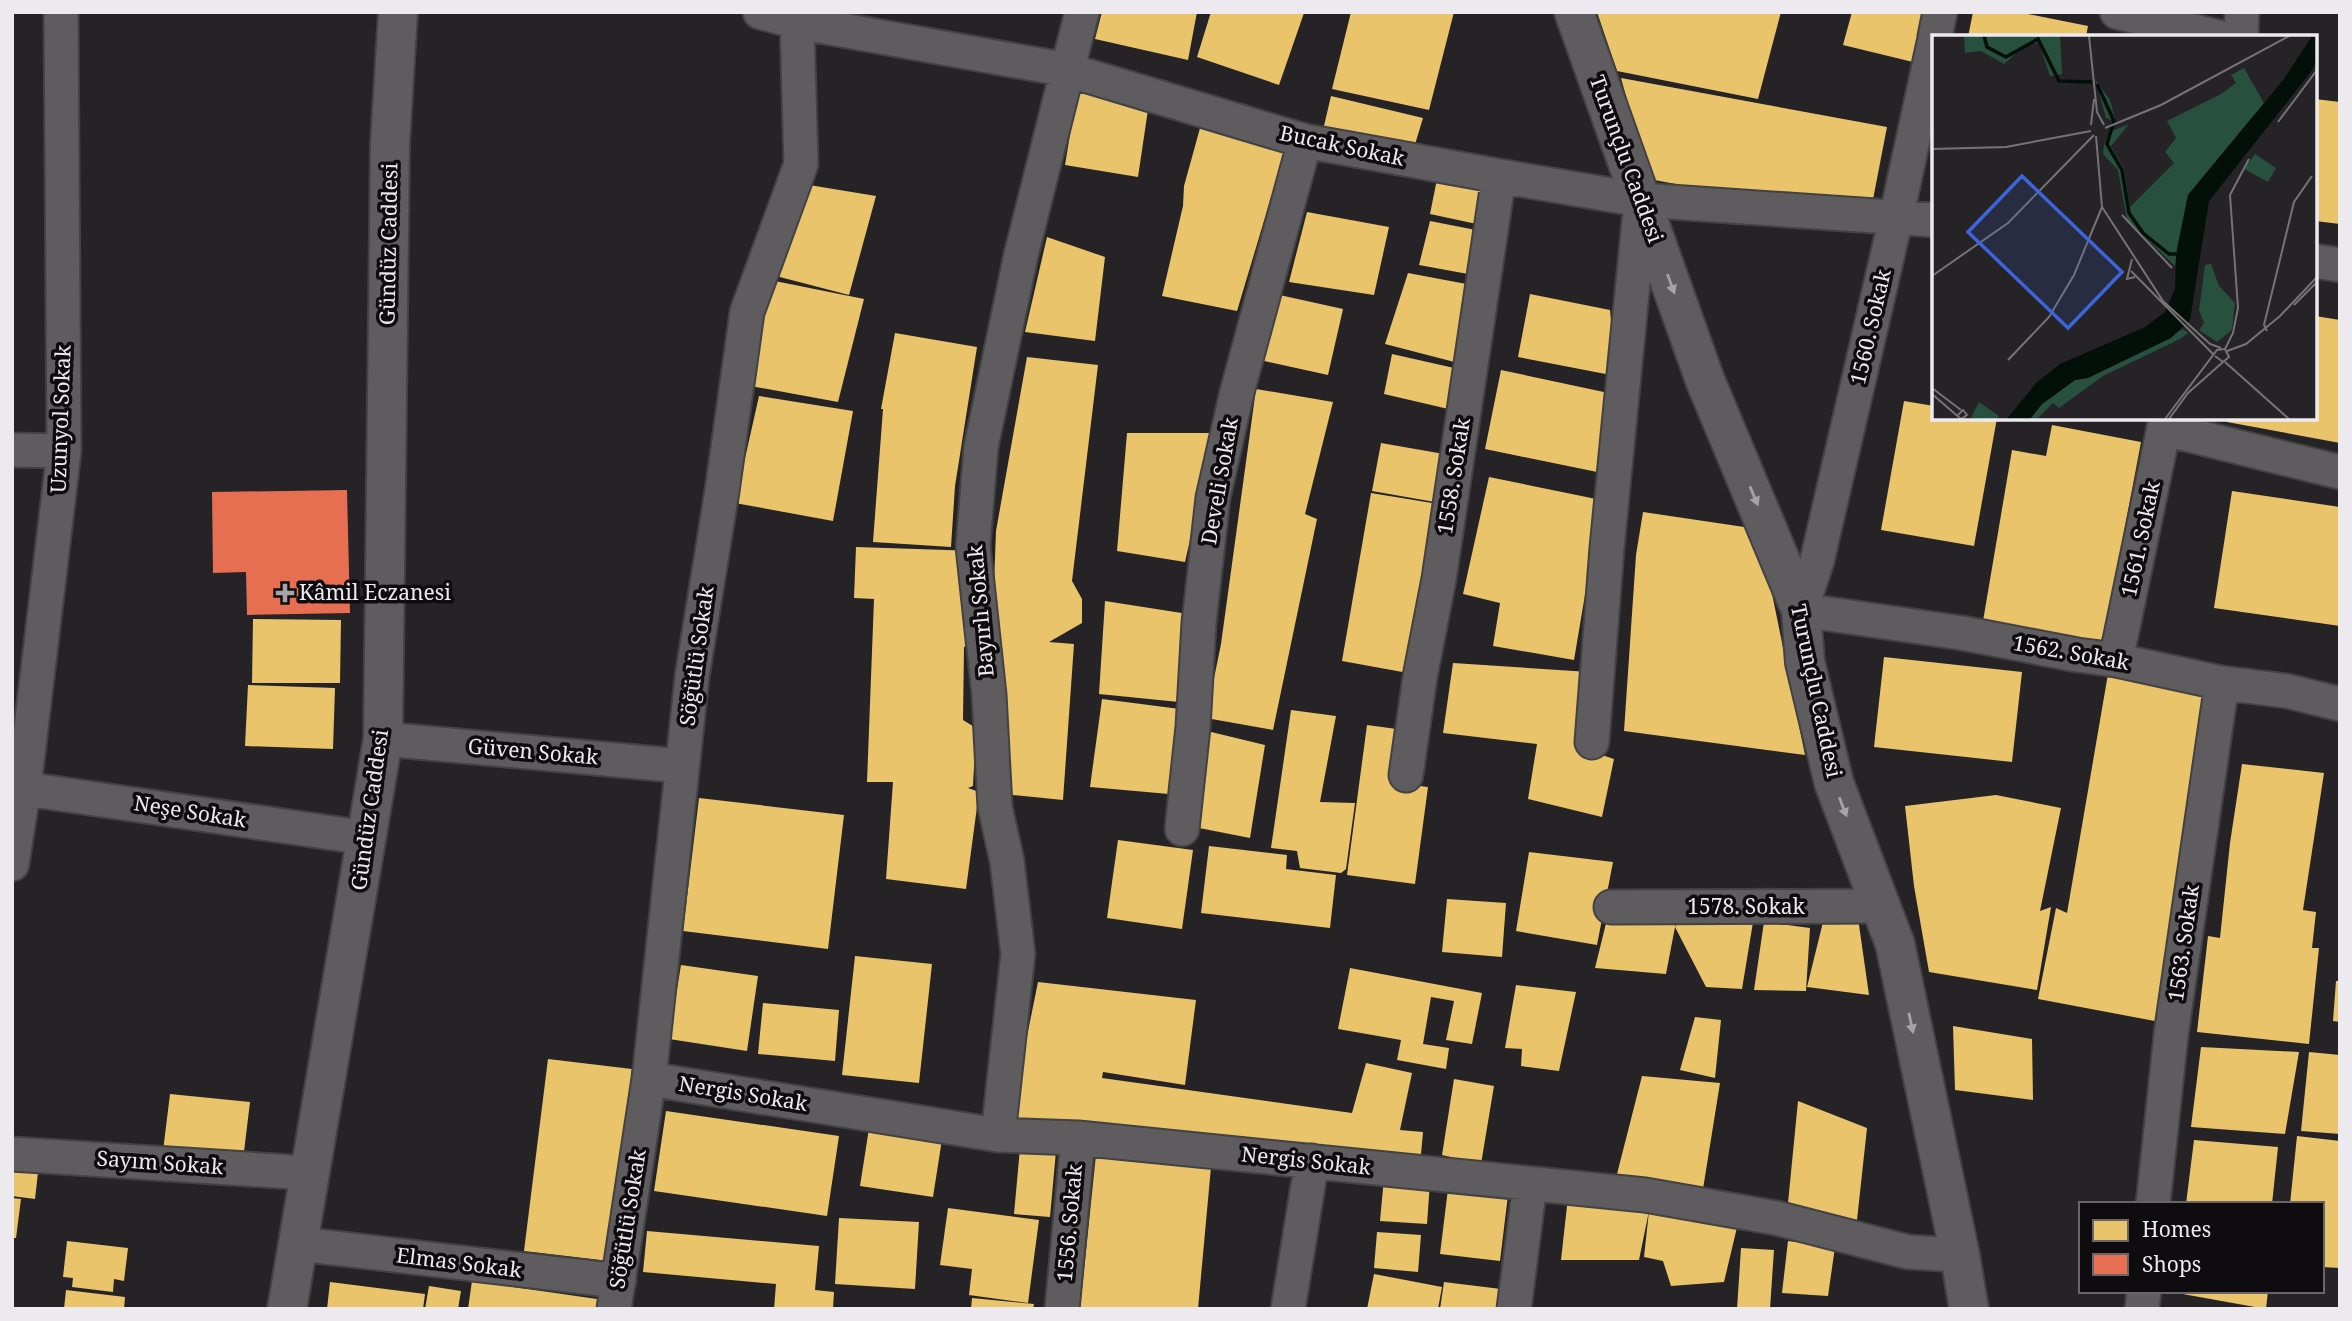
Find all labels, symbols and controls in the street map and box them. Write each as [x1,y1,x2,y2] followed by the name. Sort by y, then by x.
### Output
[1932,35,2317,420] inset map
[1584,71,1670,247] street label: Turunçlu Caddesi
[1277,118,1408,172] street label: Bucak Sokak
[373,162,403,325] street label: Gündüz Caddesi
[1843,266,1897,387] street label: 1560. Sokak
[1666,274,1677,295] one-way arrow
[43,344,77,493] street label: Uzunyol Sokak
[1194,414,1244,547] street label: Develi Sokak
[1430,415,1476,536] street label: 1558. Sokak
[2114,478,2166,599] street label: 1561. Sokak
[1748,486,1759,507] one-way arrow
[960,543,1000,678] street label: Bayırlı Sokak
[299,578,451,606] place label: Kâmil Eczanesi
[672,583,720,728] street label: Söğütlü Sokak
[277,585,293,601] marker: Kâmil Eczanesi
[1785,602,1849,780] street label: Turunçlu Caddesi
[2011,628,2132,676] street label: 1562. Sokak
[344,727,394,892] street label: Gündüz Caddesi
[467,731,600,771] street label: Güven Sokak
[132,788,249,834] street label: Neşe Sokak
[1838,796,1849,817] one-way arrow
[2161,882,2205,1003] street label: 1563. Sokak
[1687,892,1806,920] street label: 1578. Sokak
[1906,1012,1917,1034] one-way arrow
[677,1069,810,1117] street label: Nergis Sokak
[1240,1139,1373,1181] street label: Nergis Sokak
[96,1144,225,1180] street label: Sayım Sokak
[602,1146,652,1291] street label: Söğütlü Sokak
[1050,1162,1088,1283] street label: 1556. Sokak
[2079,1202,2324,1293] legend
[2142,1215,2211,1243] text: Homes
[395,1240,524,1284] street label: Elmas Sokak
[2142,1250,2201,1278] text: Shops

